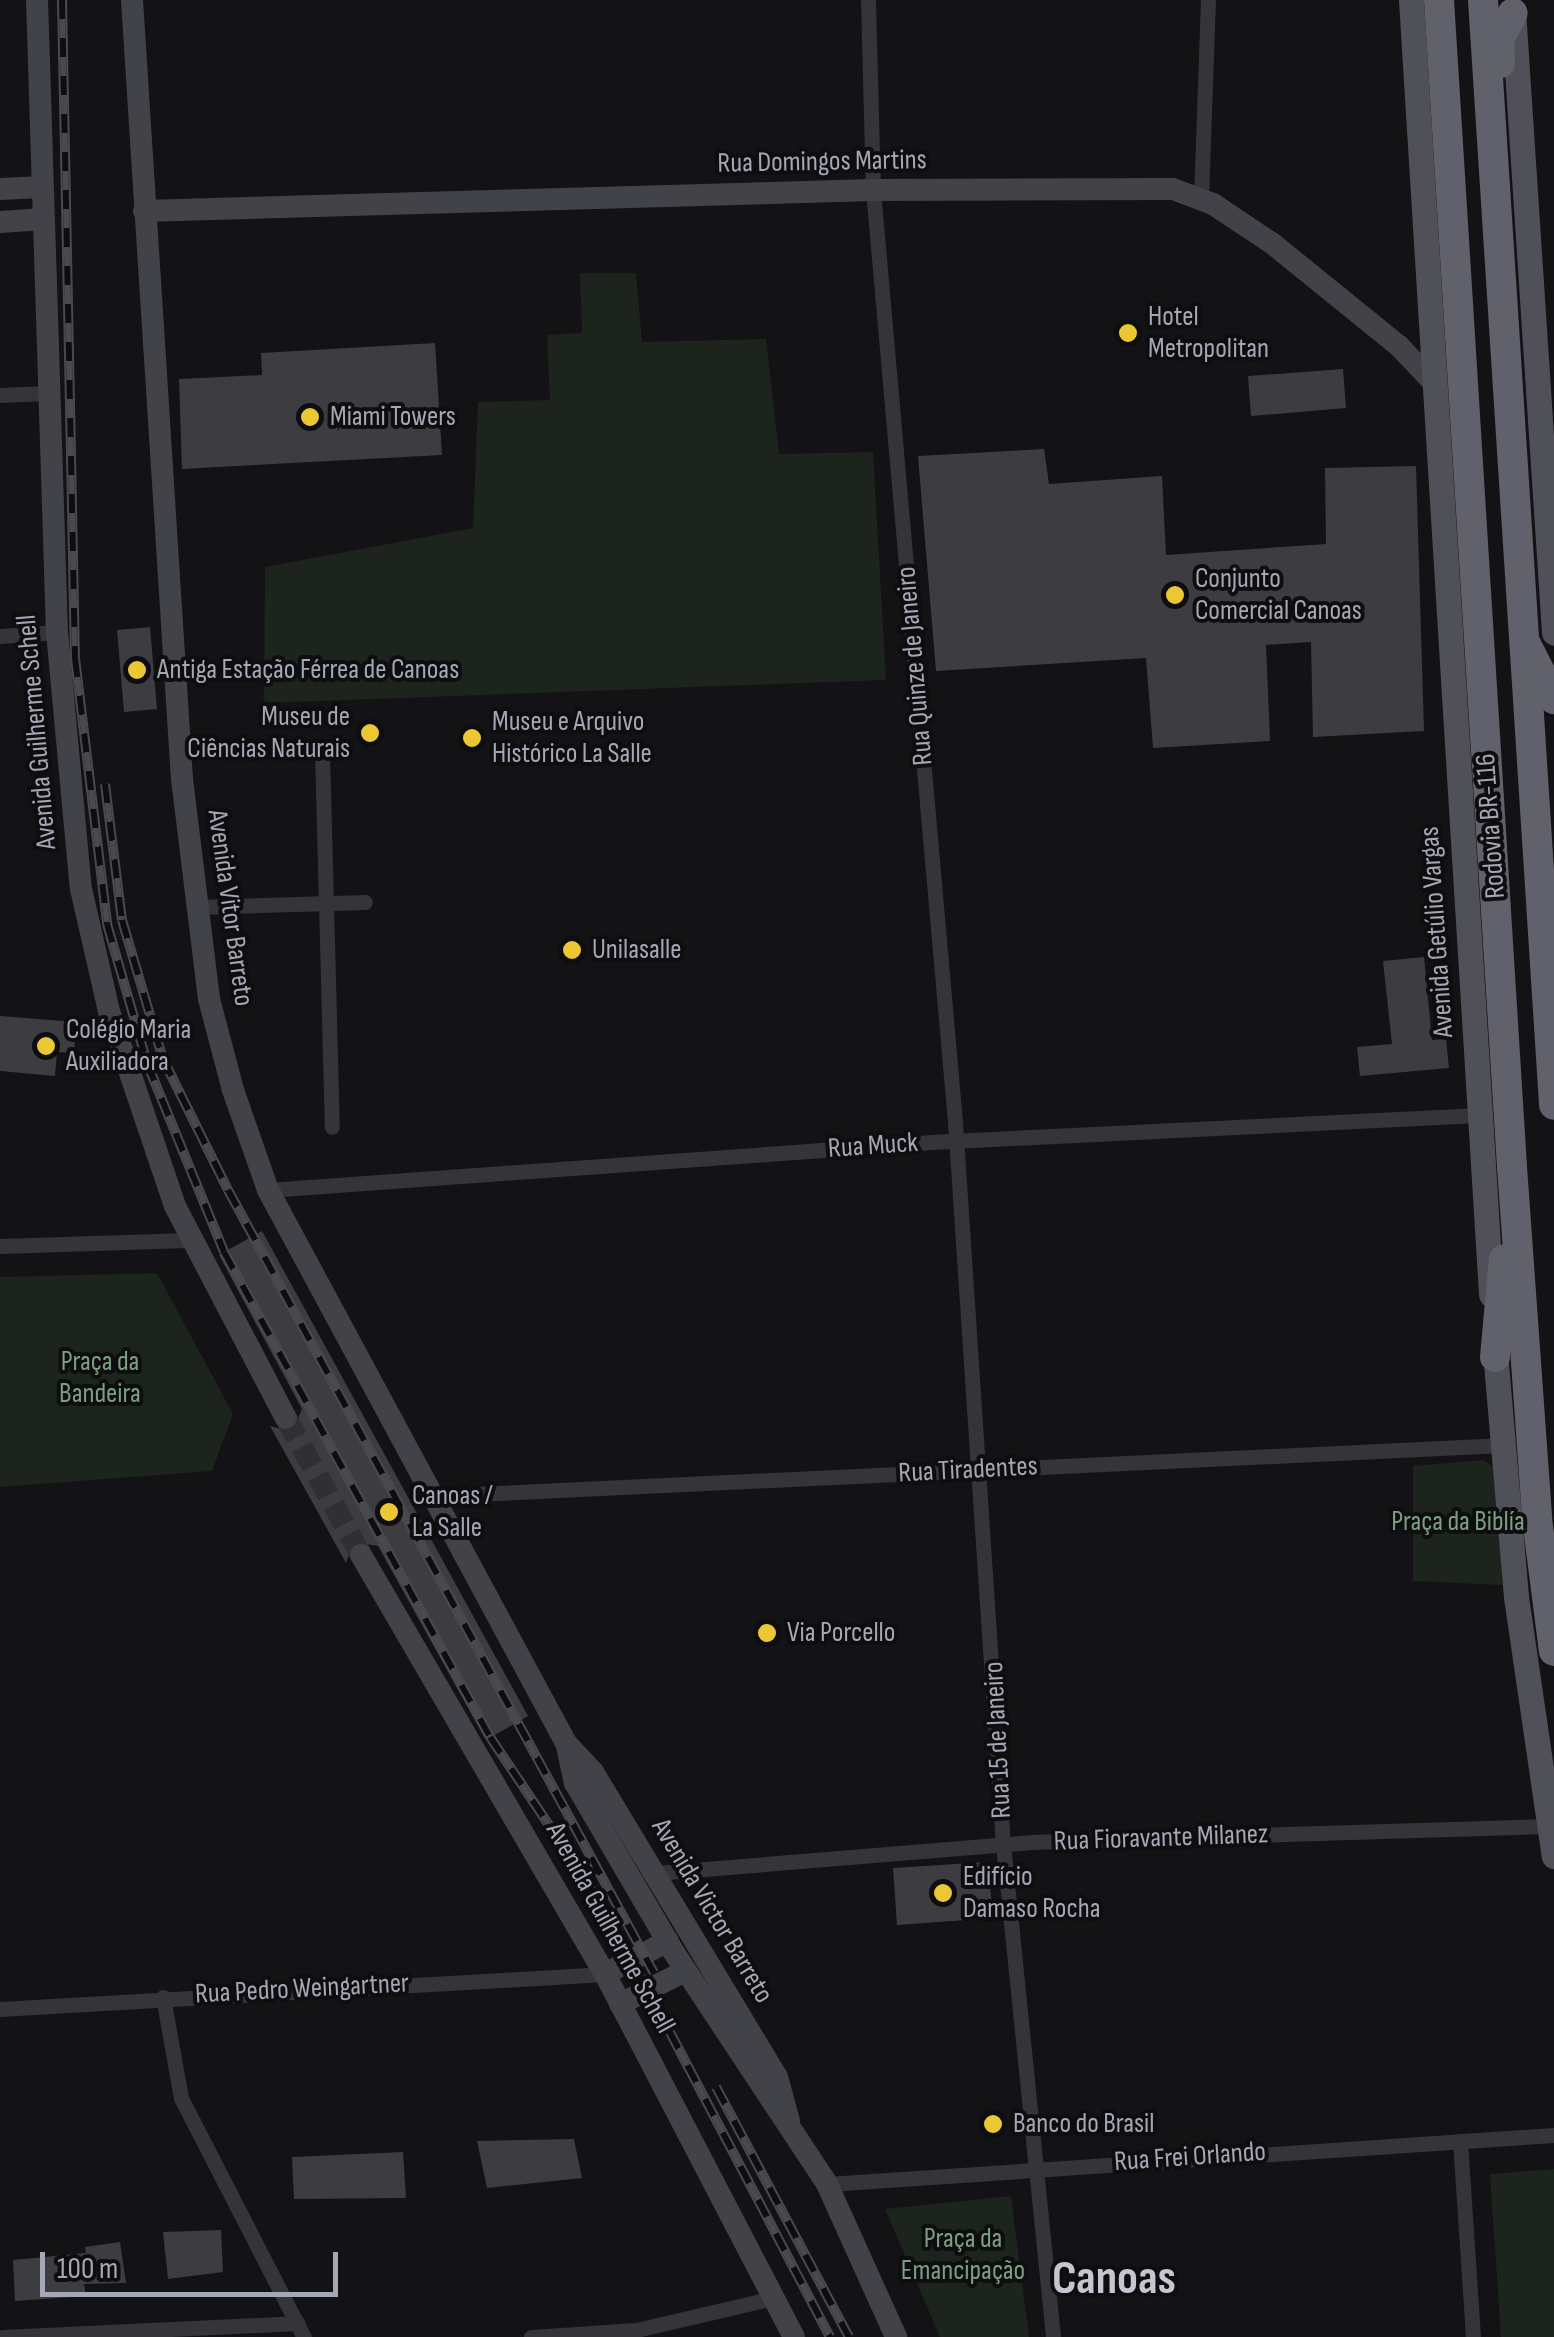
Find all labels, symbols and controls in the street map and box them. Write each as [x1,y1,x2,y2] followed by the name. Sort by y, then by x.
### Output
[717,143,927,181] street label: Rua Domingos Martins
[1148,300,1269,366] place label: Hotel Metropolitan
[1117,322,1139,344] marker: Hotel Metropolitan
[330,400,456,434] place label: Miami Towers
[299,406,321,428] marker: Miami Towers
[1195,562,1362,628] place label: Conjunto Comercial Canoas
[890,565,940,767] street label: Rua Quinze de Janeiro
[1164,584,1186,606] marker: Conjunto Comercial Canoas
[10,613,64,851] street label: Avenida Guilherme Schell
[157,653,459,687] place label: Antiga Estação Férrea de Canoas
[126,659,148,681] marker: Antiga Estação Férrea de Canoas
[187,700,350,766] place label: Museu de Ciências Naturais
[492,705,652,771] place label: Museu e Arquivo Histórico La Salle
[359,722,381,744] marker: Museu de Ciências Naturais
[461,727,483,749] marker: Museu e Arquivo Histórico La Salle
[1469,752,1513,900] street label: Rodovia BR-116
[200,808,260,1008] street label: Avenida Vitor Barreto
[1413,825,1461,1039] street label: Avenida Getúlio Vargas
[592,933,681,967] place label: Unilasalle
[561,939,583,961] marker: Unilasalle
[66,1013,191,1079] place label: Colégio Maria Auxiliadora
[35,1035,57,1057] marker: Colégio Maria Auxiliadora
[827,1126,919,1166] street label: Rua Muck
[59,1345,141,1411] park label: Praça da Bandeira
[897,1450,1039,1490] street label: Rua Tiradentes
[412,1479,493,1545] place label: Canoas / La Salle
[376,1499,402,1525] marker: Canoas / La Salle
[1391,1505,1525,1539] park label: Praça da Biblía
[787,1616,895,1650] place label: Via Porcello
[756,1622,778,1644] marker: Via Porcello
[977,1661,1019,1819] street label: Rua 15 de Janeiro
[644,1813,780,2009] street label: Avenida Victor Barreto
[538,1817,682,2039] street label: Avenida Guilherme Schell
[1053,1817,1269,1859] street label: Rua Fioravante Milanez
[963,1860,1100,1926] place label: Edifício Damaso Rocha
[932,1882,954,1904] marker: Edifício Damaso Rocha
[194,1967,410,2011] street label: Rua Pedro Weingartner
[1013,2107,1155,2141] place label: Banco do Brasil
[982,2113,1004,2135] marker: Banco do Brasil
[1113,2135,1267,2179] street label: Rua Frei Orlando
[901,2222,1025,2288] park label: Praça da Emancipação
[45,2232,342,2294] scale bar
[1052,2250,1176,2308] district label: Canoas
[57,2251,118,2287] text: 100 m

